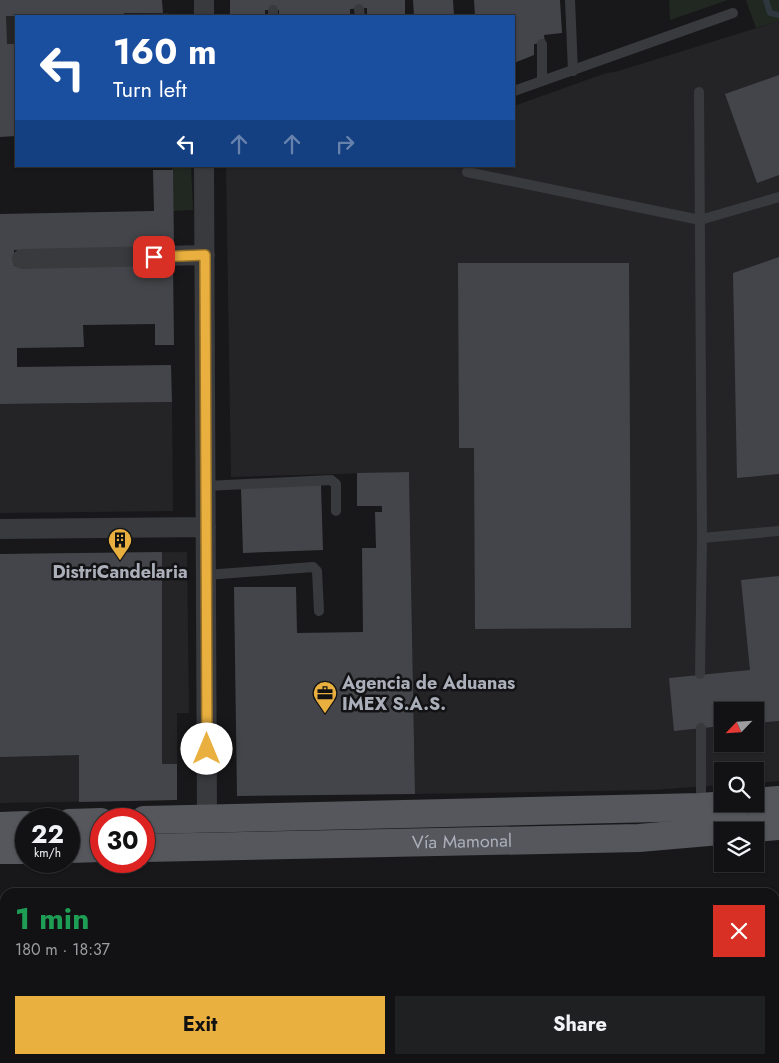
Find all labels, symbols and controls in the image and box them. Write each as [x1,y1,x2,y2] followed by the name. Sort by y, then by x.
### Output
[113,27,217,77] text: 160 m
[30,35,95,100] icon: left
[113,73,187,105] text: Turn left
[172,130,200,158] icon: left
[225,130,253,158] icon: ahead
[278,130,306,158] icon: ahead
[331,130,359,158] icon: right
[133,236,175,278] pin
[140,243,168,271] icon: arrive
[107,527,133,561] building icon: DistriCandelaria
[52,559,188,585] place label: DistriCandelaria
[341,670,515,717] place label: Agencia de Aduanas IMEX S.A.S.
[312,680,338,714] office icon: Agencia de Aduanas IMEX S.A.S.
[714,702,764,752] north arrow
[714,702,764,872] map controls
[180,722,232,774] position arrow
[714,762,764,812] button: search
[90,808,155,873] speed limit sign: 30
[31,816,64,852] text: 22
[714,822,764,872] button: layers
[412,828,512,856] street label: Vía Mamonal
[34,844,61,862] text: km/h
[15,897,89,940] text: 1 min
[713,905,765,957] button: close
[15,938,110,961] text: 180 m · 18:37
[15,996,385,1054] button: Exit
[395,996,765,1054] button: Share

